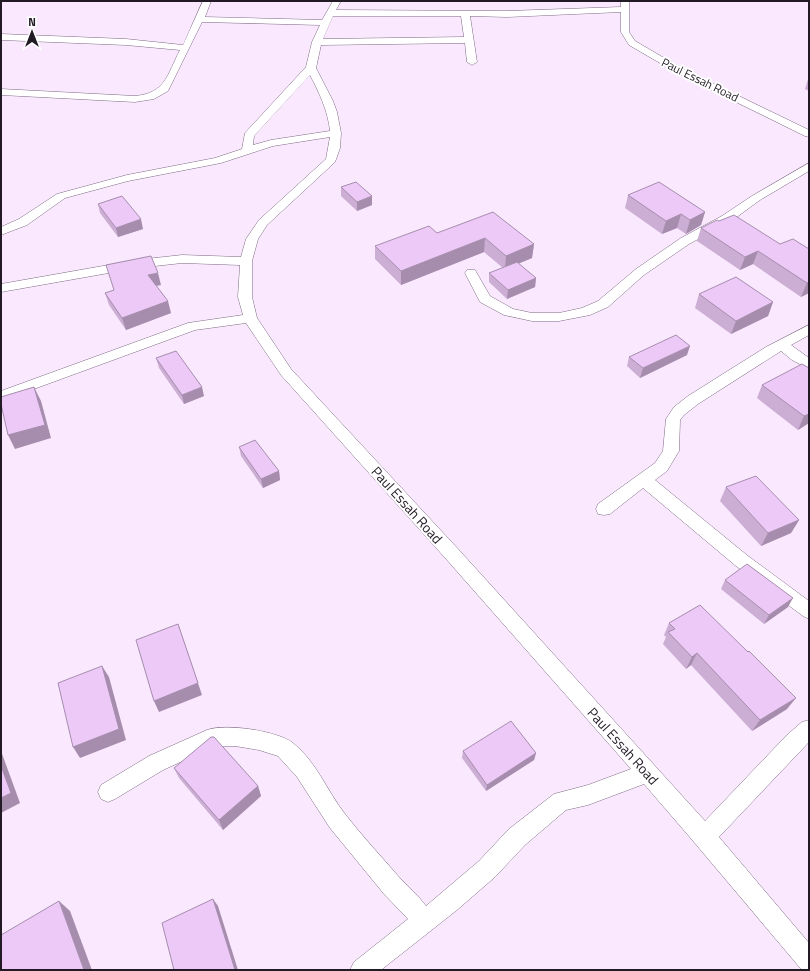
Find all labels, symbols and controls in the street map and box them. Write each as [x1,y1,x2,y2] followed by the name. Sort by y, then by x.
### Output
[12,12,52,52] north arrow
[28,14,36,30] text: N
[658,53,742,106] street label: Paul Essah Road
[367,461,448,548] street label: Paul Essah Road
[583,702,664,789] street label: Paul Essah Road

